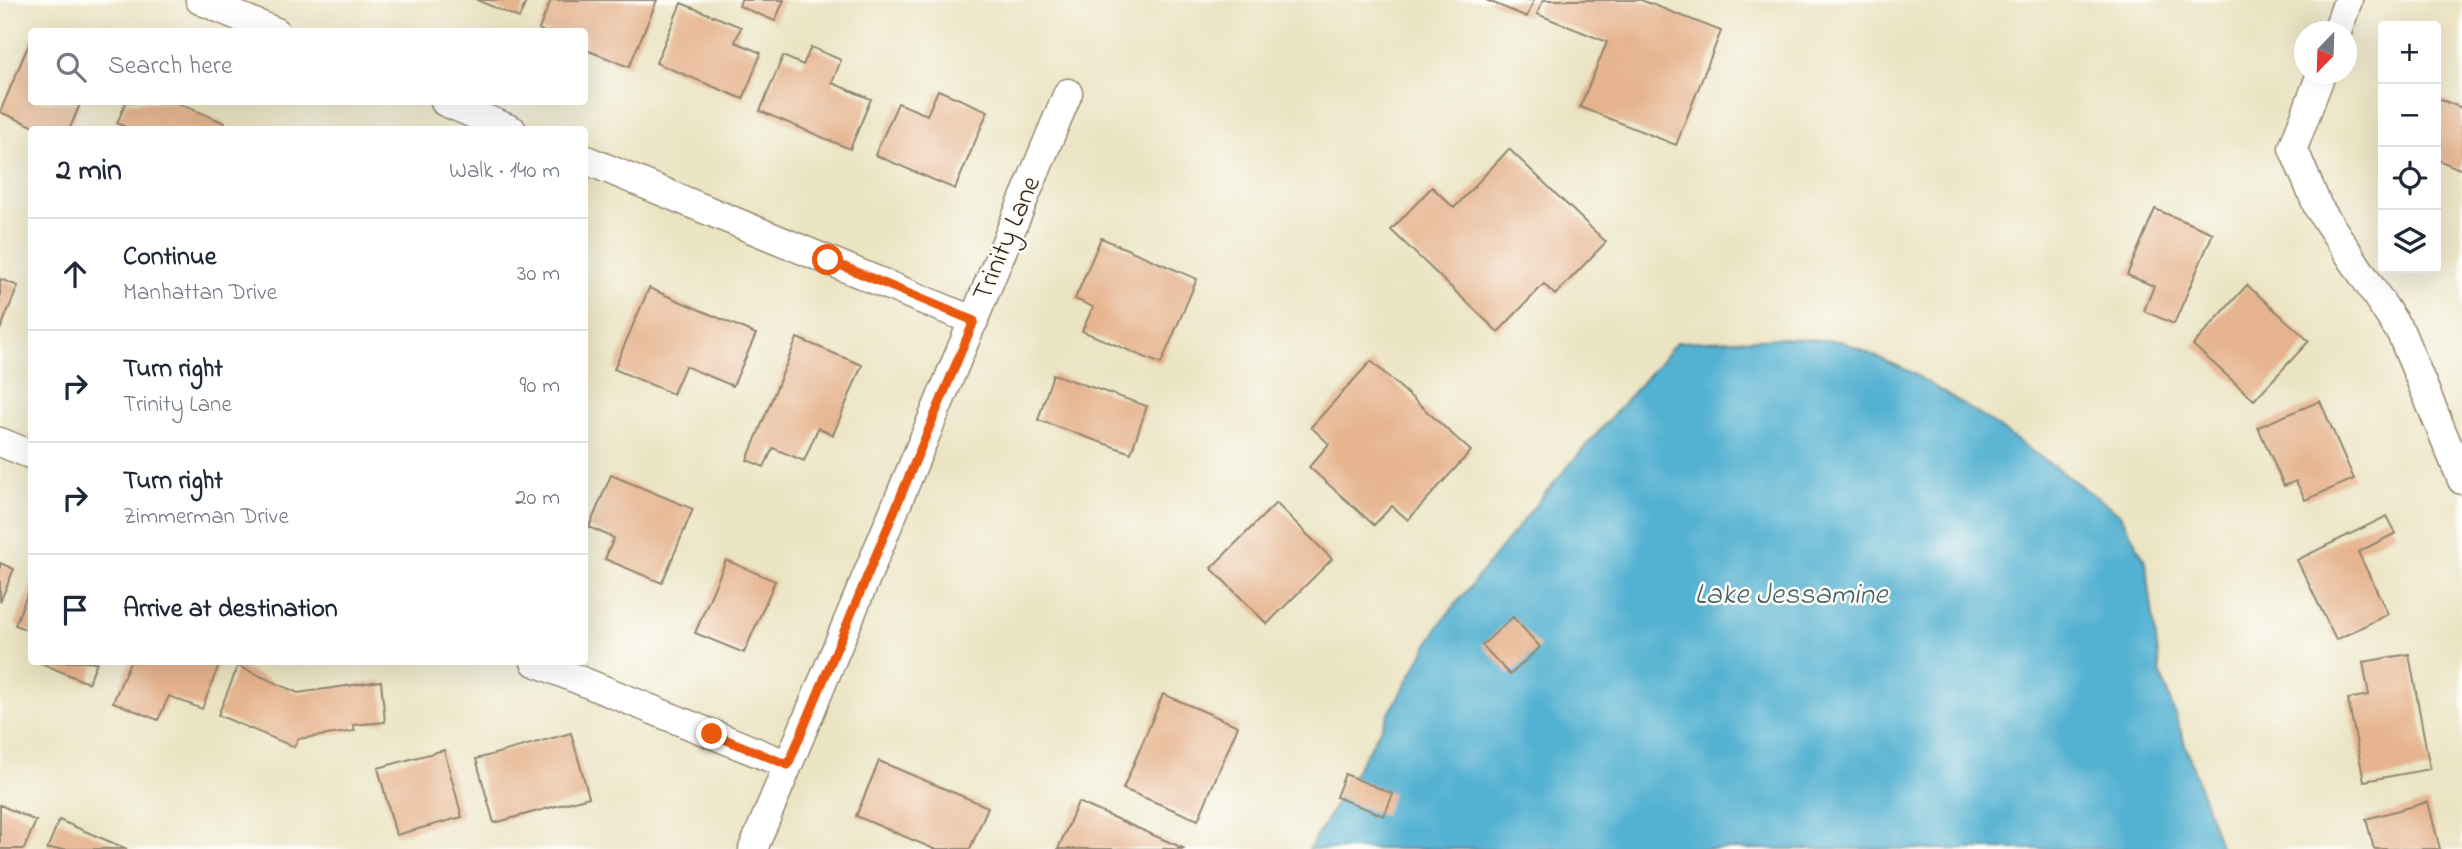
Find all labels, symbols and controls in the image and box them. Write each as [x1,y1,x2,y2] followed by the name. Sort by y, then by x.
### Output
[2294,21,2357,84] north arrow
[2378,21,2441,273] map controls
[2378,21,2441,84] button: +
[28,28,588,105] search box
[52,48,90,86] icon: search
[108,48,233,86] text: Search here
[2378,84,2441,147] button: −
[2378,147,2441,210] button: locate
[56,150,122,194] text: 2 min
[449,155,560,188] text: Walk · 140 m
[963,170,1053,308] street label: Trinity Lane
[2378,210,2441,273] button: layers
[123,239,216,277] text: Continue
[812,244,843,275] route start
[56,255,94,293] icon: ahead
[517,258,560,291] text: 30 m
[123,277,277,310] text: Manhattan Drive
[123,351,223,389] text: Turn right
[56,367,94,405] icon: right
[520,370,560,403] text: 90 m
[123,389,232,422] text: Trinity Lane
[123,463,223,501] text: Turn right
[56,479,94,517] icon: right
[515,482,560,515] text: 20 m
[123,501,289,534] text: Zimmerman Drive
[1694,574,1889,618] water label: Lake Jessamine
[56,591,94,629] icon: arrive
[123,591,338,629] text: Arrive at destination
[696,718,727,749] route end

